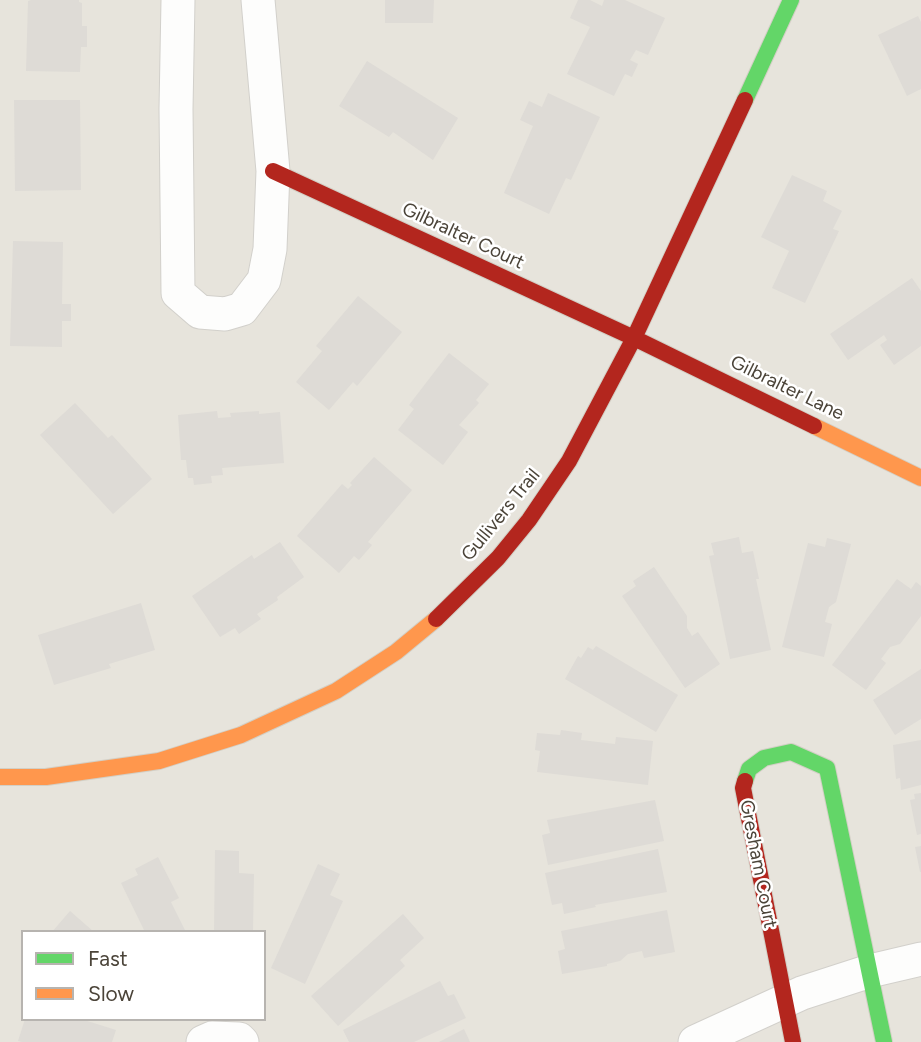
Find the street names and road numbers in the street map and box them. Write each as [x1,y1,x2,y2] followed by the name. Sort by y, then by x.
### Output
[398,198,528,274] street label: Gilbralter Court
[726,351,848,425] street label: Gilbralter Lane
[457,464,545,566] street label: Gullivers Trail
[734,798,782,930] street label: Gresham Court

